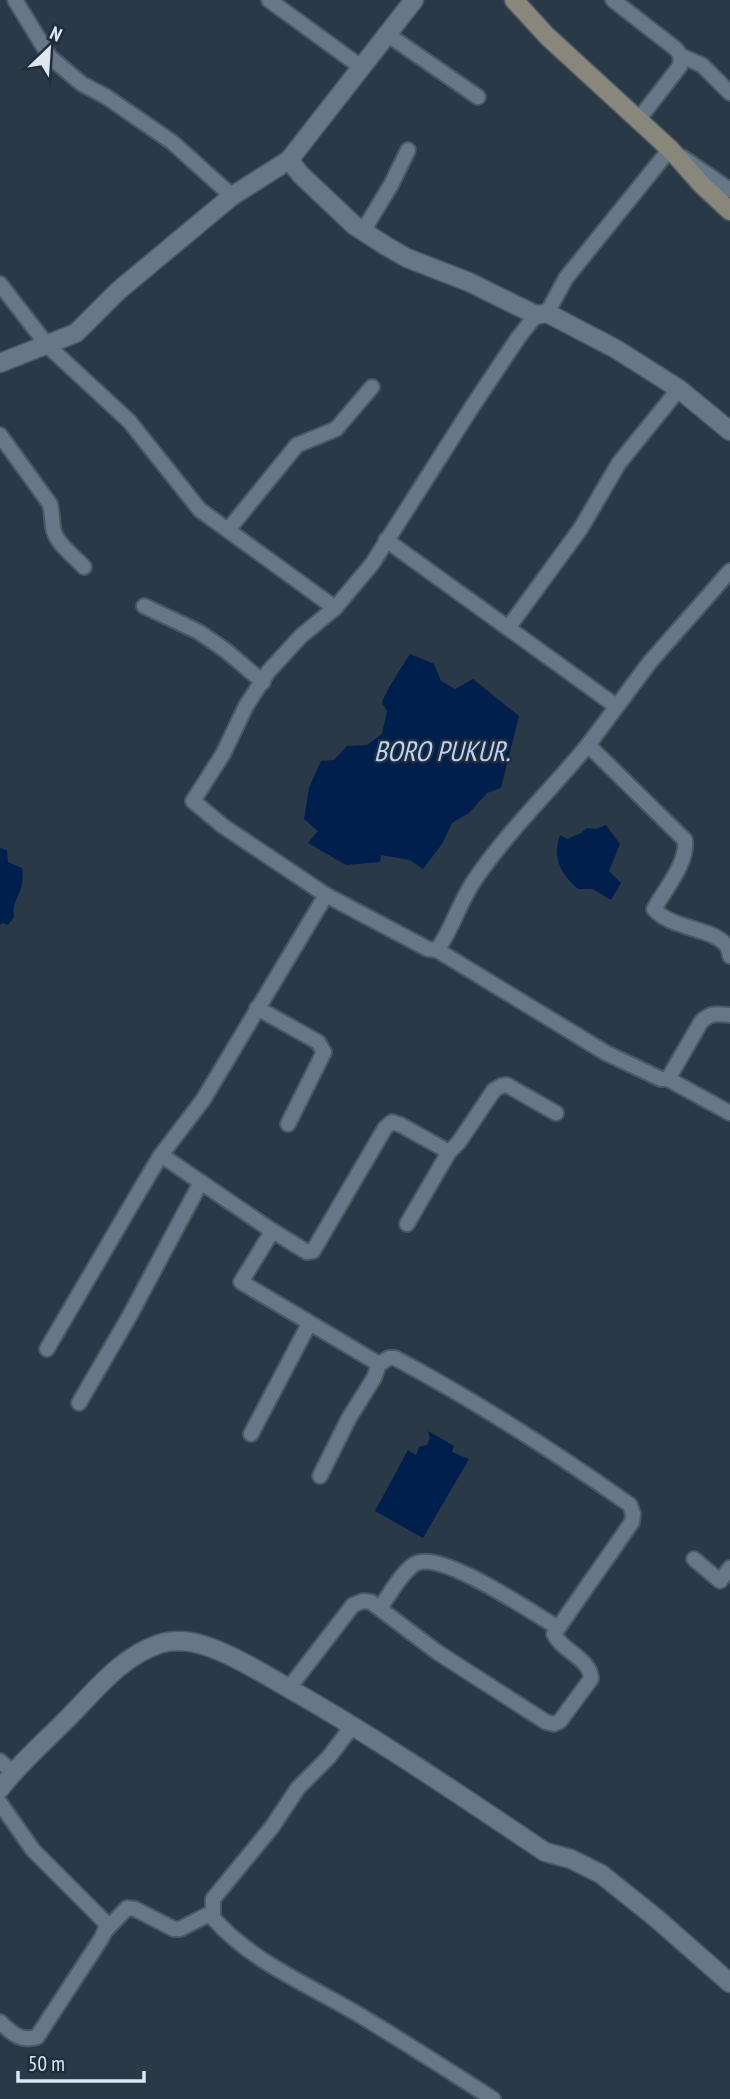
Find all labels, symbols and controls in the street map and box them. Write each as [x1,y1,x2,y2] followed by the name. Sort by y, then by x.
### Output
[14,14,84,84] north arrow
[46,21,66,47] text: N
[374,732,510,769] water label: BORO PUKUR.
[18,2039,144,2084] scale bar
[28,2050,65,2077] text: 50 m

